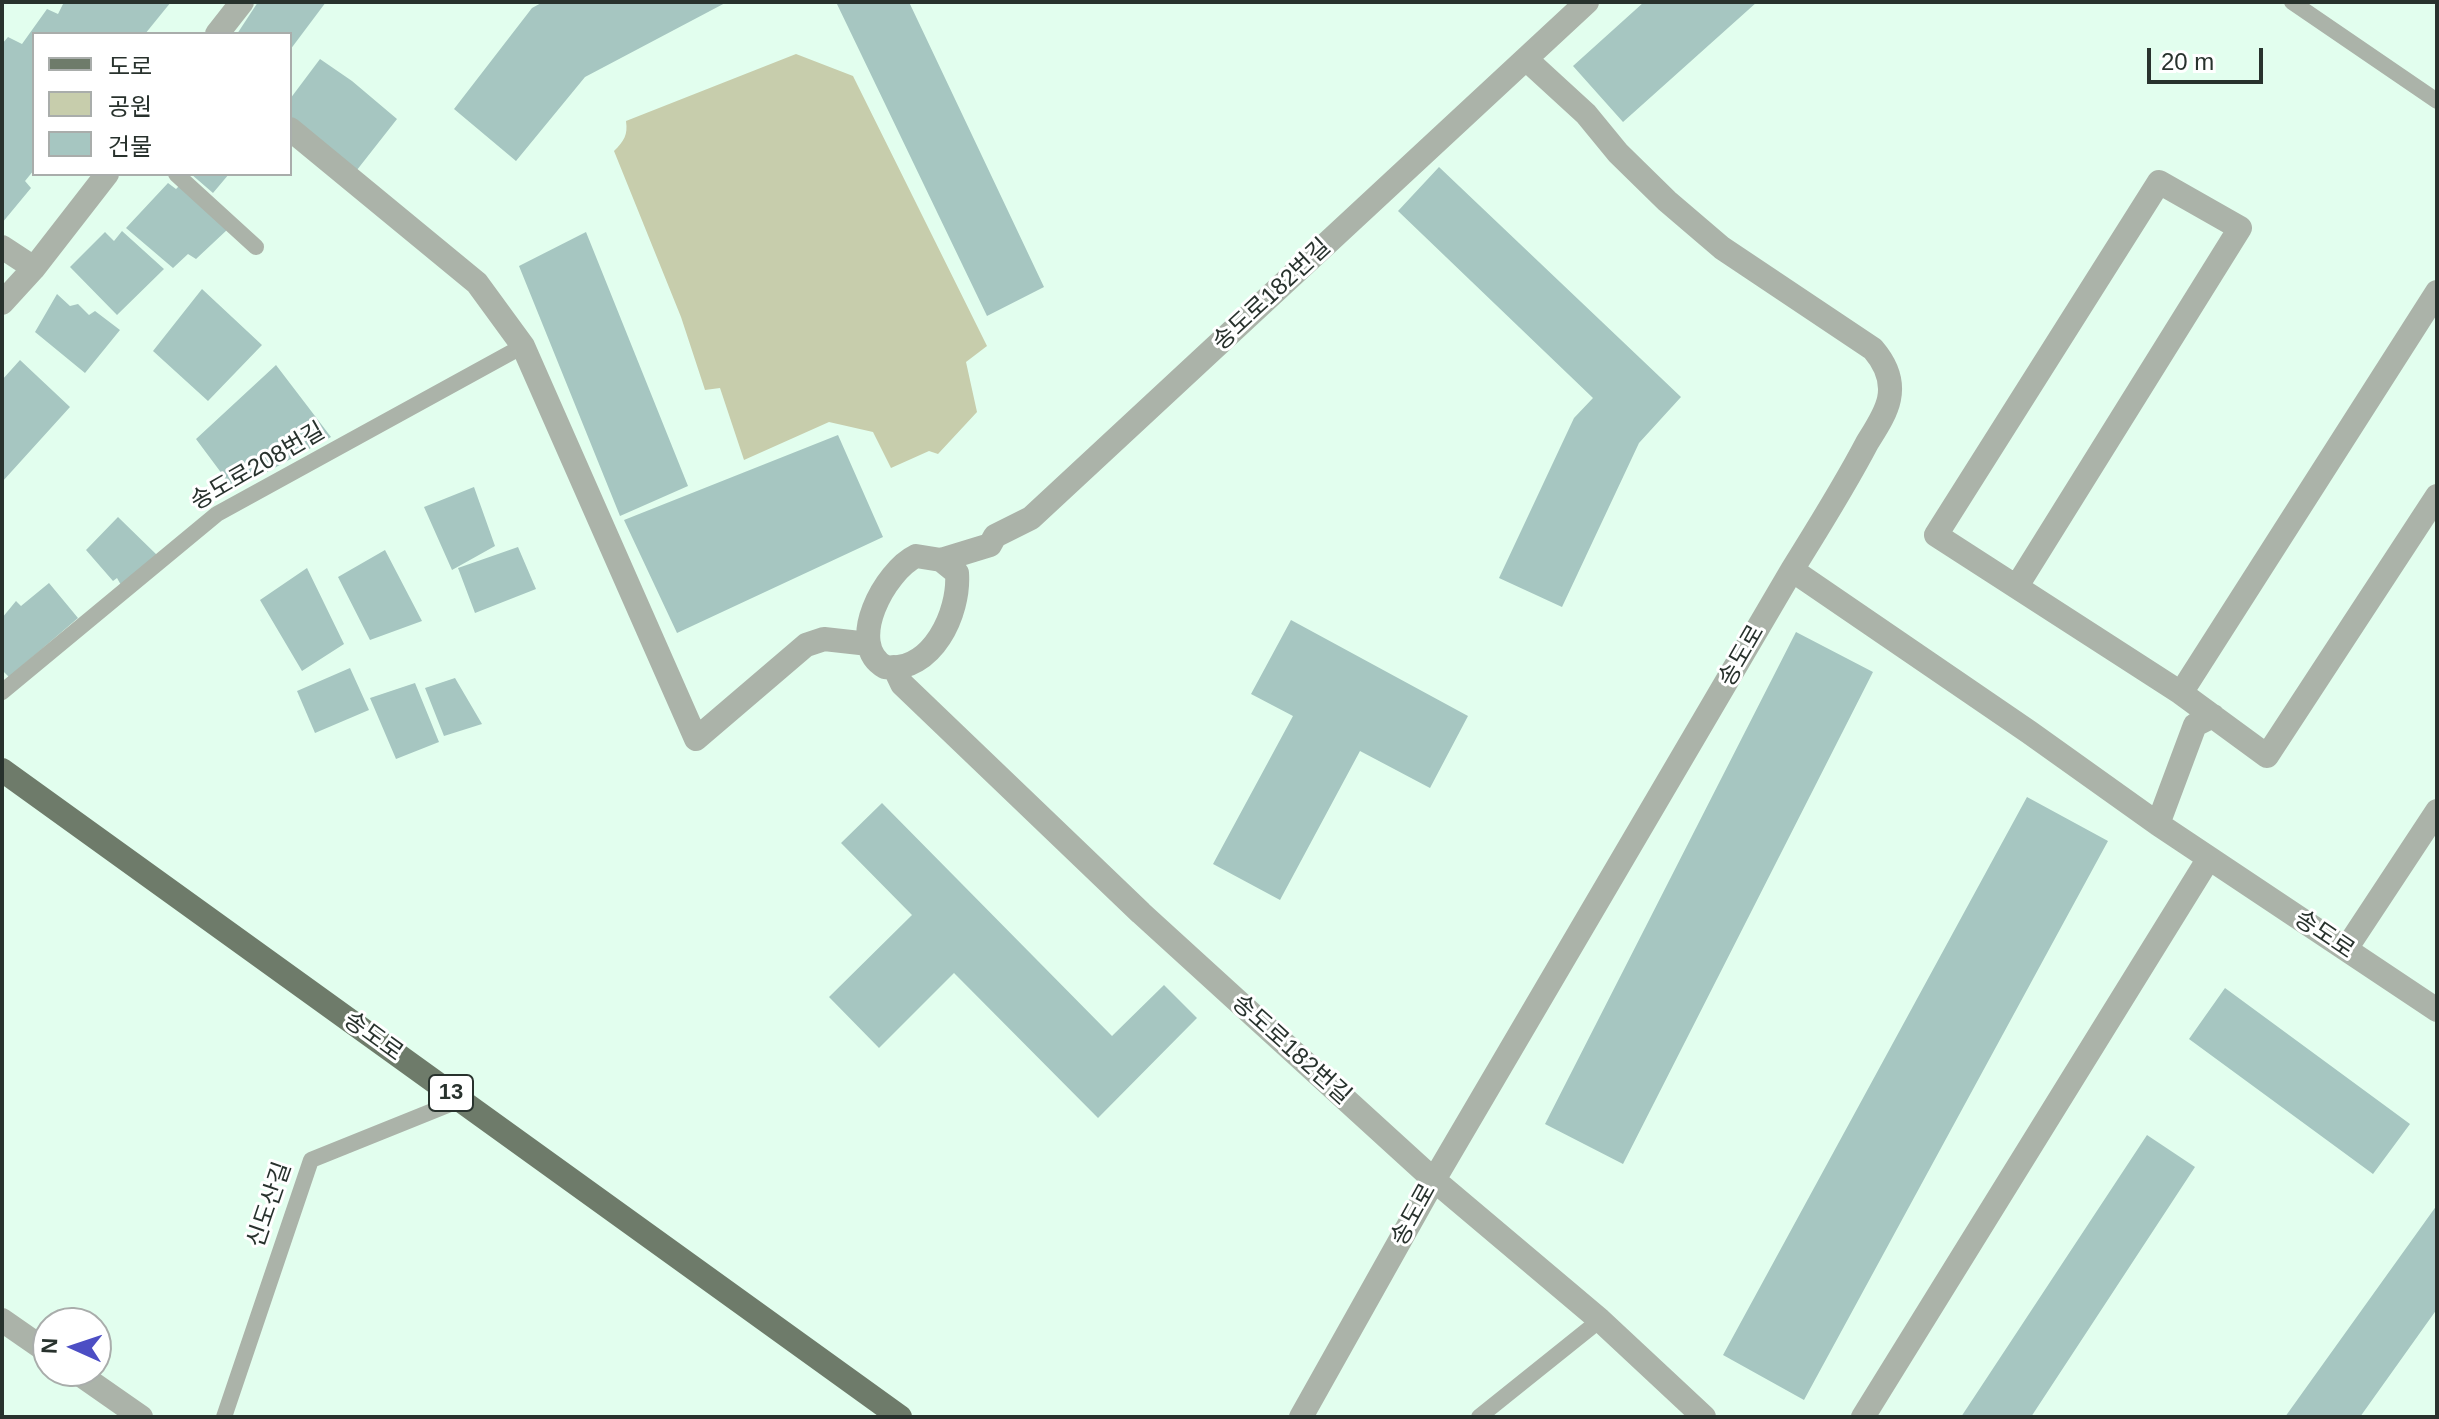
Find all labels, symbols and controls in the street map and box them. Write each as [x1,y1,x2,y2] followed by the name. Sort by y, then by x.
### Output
[32,32,292,176] legend
[2151,32,2267,82] scale bar
[2161,48,2214,75] text: 20 m
[108,53,152,80] text: 도로
[108,93,152,120] text: 공원
[108,133,152,160] text: 건물
[1207,233,1337,357] street label: 송도로182번길
[186,417,330,517] street label: 송도로208번길
[1713,620,1771,692] street label: 송도로
[2288,905,2360,965] street label: 송도로
[1225,989,1357,1111] street label: 송도로182번길
[338,1006,408,1068] street label: 송도로
[429,1075,473,1111] road number: 13
[242,1159,298,1251] street label: 신도산길
[1385,1179,1443,1251] street label: 송도로
[32,1307,112,1387] north arrow
[37,1337,62,1354] text: N

